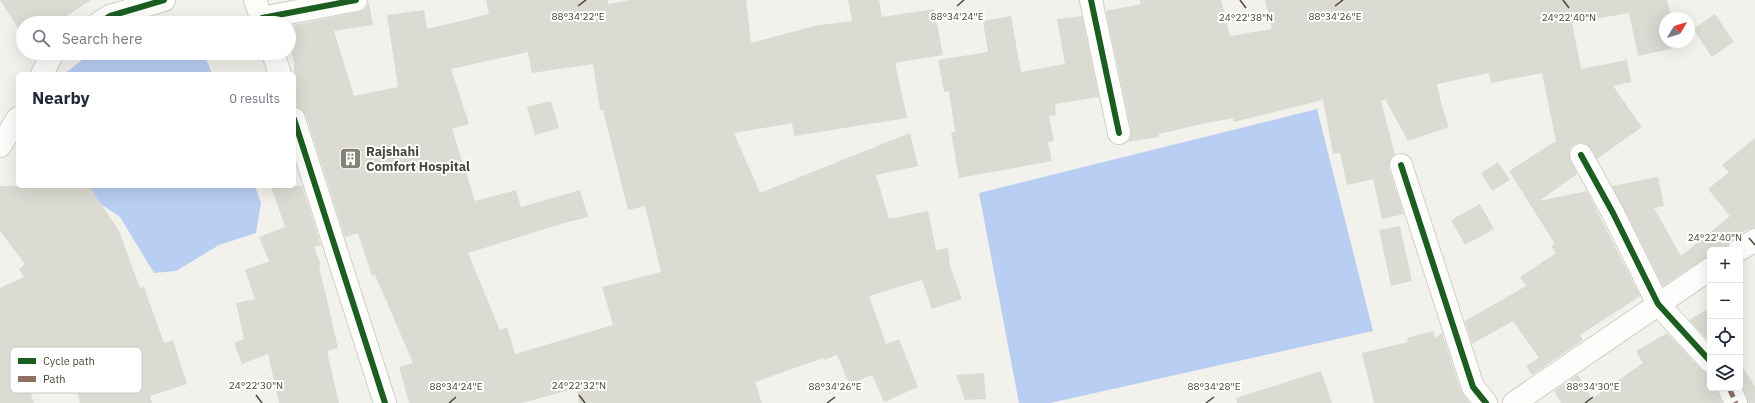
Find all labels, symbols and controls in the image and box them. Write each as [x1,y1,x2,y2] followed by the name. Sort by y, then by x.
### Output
[551,10,605,23] text: 88°34'22"E
[930,10,984,23] text: 88°34'24"E
[1308,10,1362,23] text: 88°34'26"E
[1219,11,1273,24] text: 24°22'38"N
[1542,11,1596,24] text: 24°22'40"N
[1659,12,1695,48] north arrow
[16,16,296,60] search box
[30,27,52,49] icon: search
[62,29,142,48] text: Search here
[32,87,90,109] text: Nearby
[229,90,280,107] text: 0 results
[366,143,470,175] place label: Rajshahi Comfort Hospital
[337,145,363,171] building icon: Rajshahi Comfort Hospital
[1688,231,1742,244] text: 24°22'40"N
[1707,247,1743,391] map controls
[1707,247,1743,283] button: +
[1707,283,1743,319] button: −
[1707,319,1743,355] button: locate
[10,347,142,393] legend
[43,354,95,368] text: Cycle path
[1707,355,1743,391] button: layers
[43,372,66,386] text: Path
[229,379,283,392] text: 24°22'30"N
[552,379,606,392] text: 24°22'32"N
[429,380,483,393] text: 88°34'24"E
[808,380,862,393] text: 88°34'26"E
[1187,380,1241,393] text: 88°34'28"E
[1566,380,1620,393] text: 88°34'30"E

